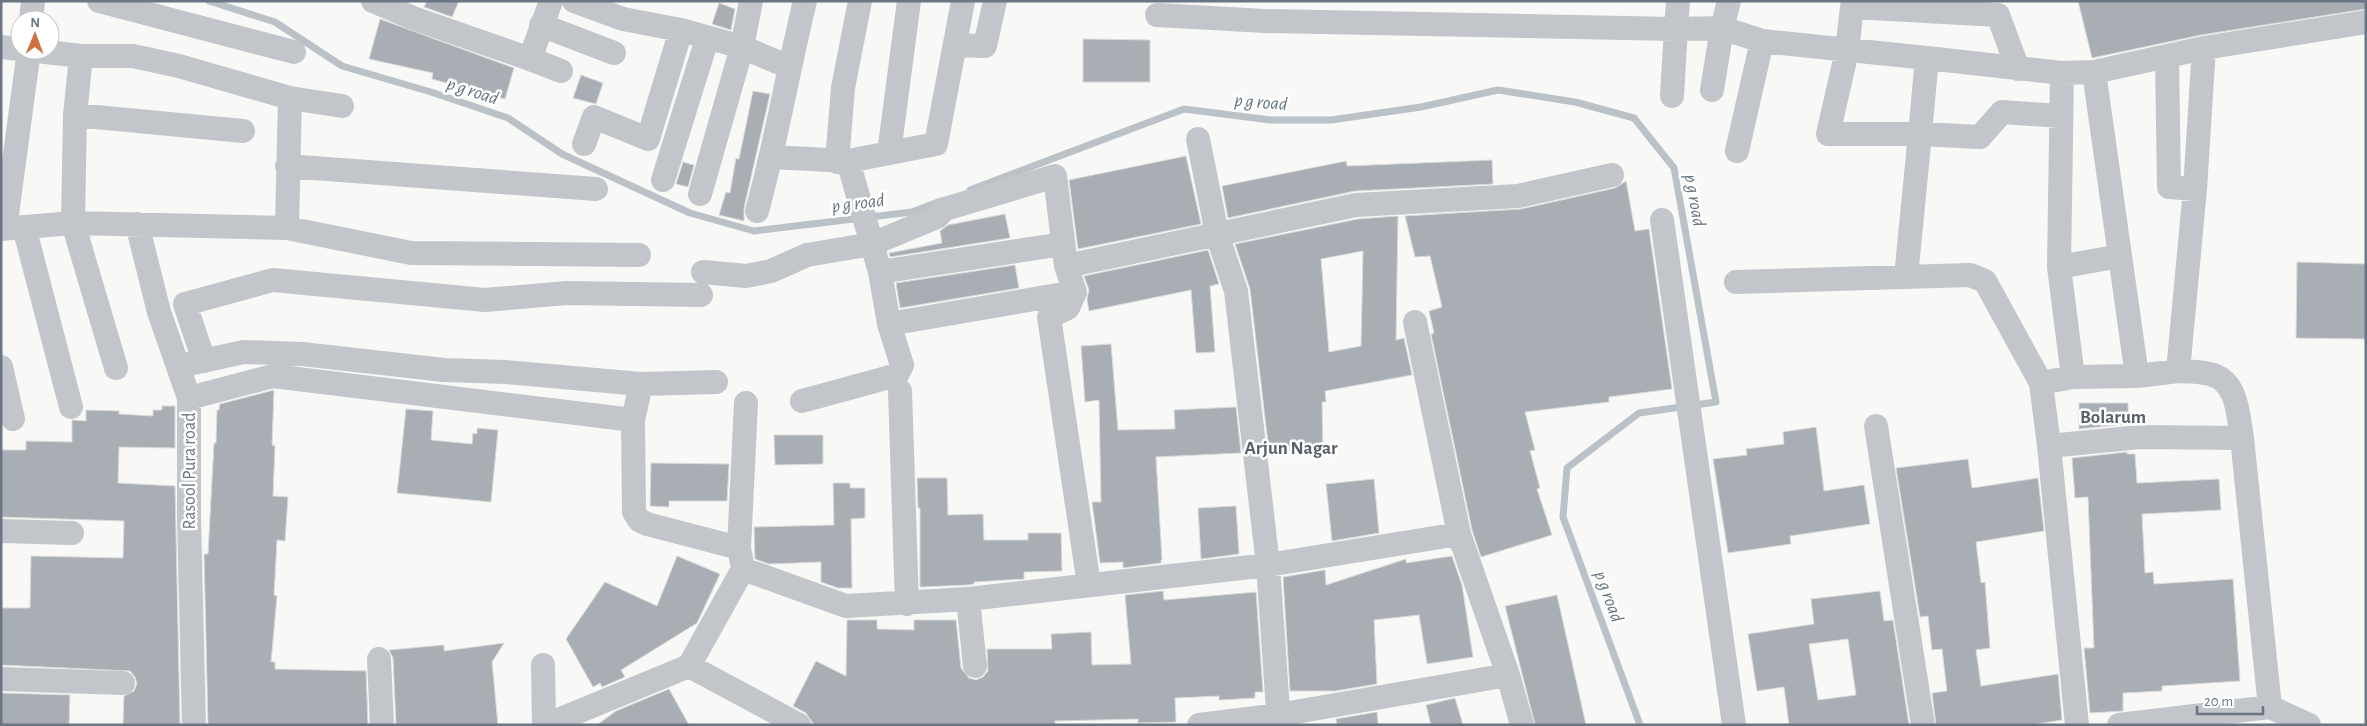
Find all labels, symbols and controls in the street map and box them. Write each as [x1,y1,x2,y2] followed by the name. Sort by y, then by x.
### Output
[10,10,60,60] north arrow
[30,16,40,30] text: N
[444,74,501,109] water label: p g road
[1234,91,1289,114] water label: p g road
[1681,173,1709,229] water label: p g road
[831,191,886,216] water label: p g road
[2080,408,2146,427] district label: Bolarum
[181,413,199,529] street label: Rasool Pura road
[1244,439,1338,458] district label: Arjun Nagar
[1591,568,1627,625] water label: p g road
[2197,684,2263,716] scale bar
[2204,694,2233,709] text: 20 m

